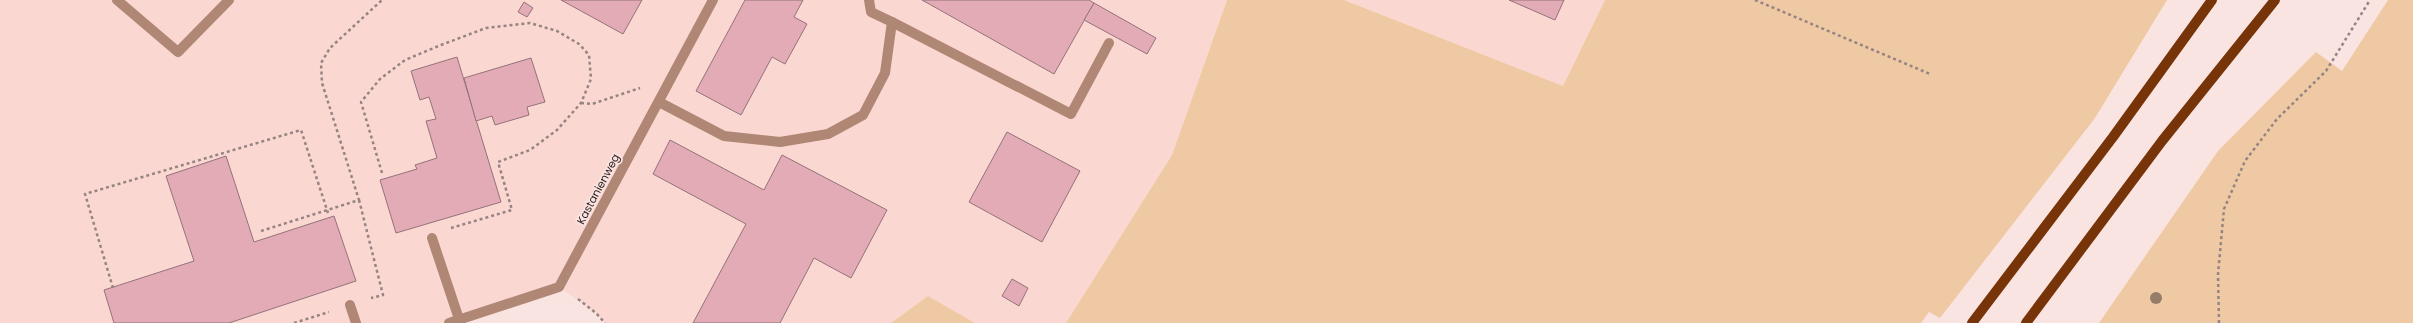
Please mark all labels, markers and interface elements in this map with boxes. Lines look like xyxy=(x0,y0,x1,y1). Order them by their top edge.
street label: Kastanienweg xyxy=(573,151,623,227)

